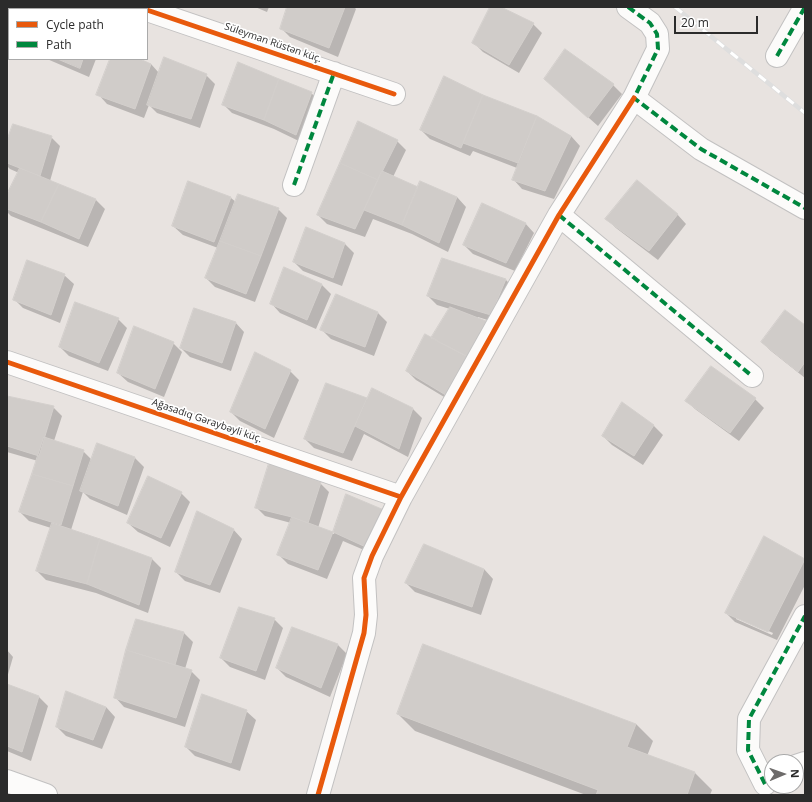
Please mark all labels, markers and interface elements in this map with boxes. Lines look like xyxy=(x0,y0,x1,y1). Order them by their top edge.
legend xyxy=(8,8,148,60)
scale bar xyxy=(676,8,760,34)
text: 20 m xyxy=(681,14,709,31)
text: Cycle path xyxy=(46,16,104,33)
street label: Süleyman Rüstən küç. xyxy=(223,21,323,65)
text: Path xyxy=(46,36,72,53)
street label: Ağasadıq Gəraybəyli küç. xyxy=(150,396,264,446)
north arrow xyxy=(764,754,804,794)
text: N xyxy=(788,769,803,778)

